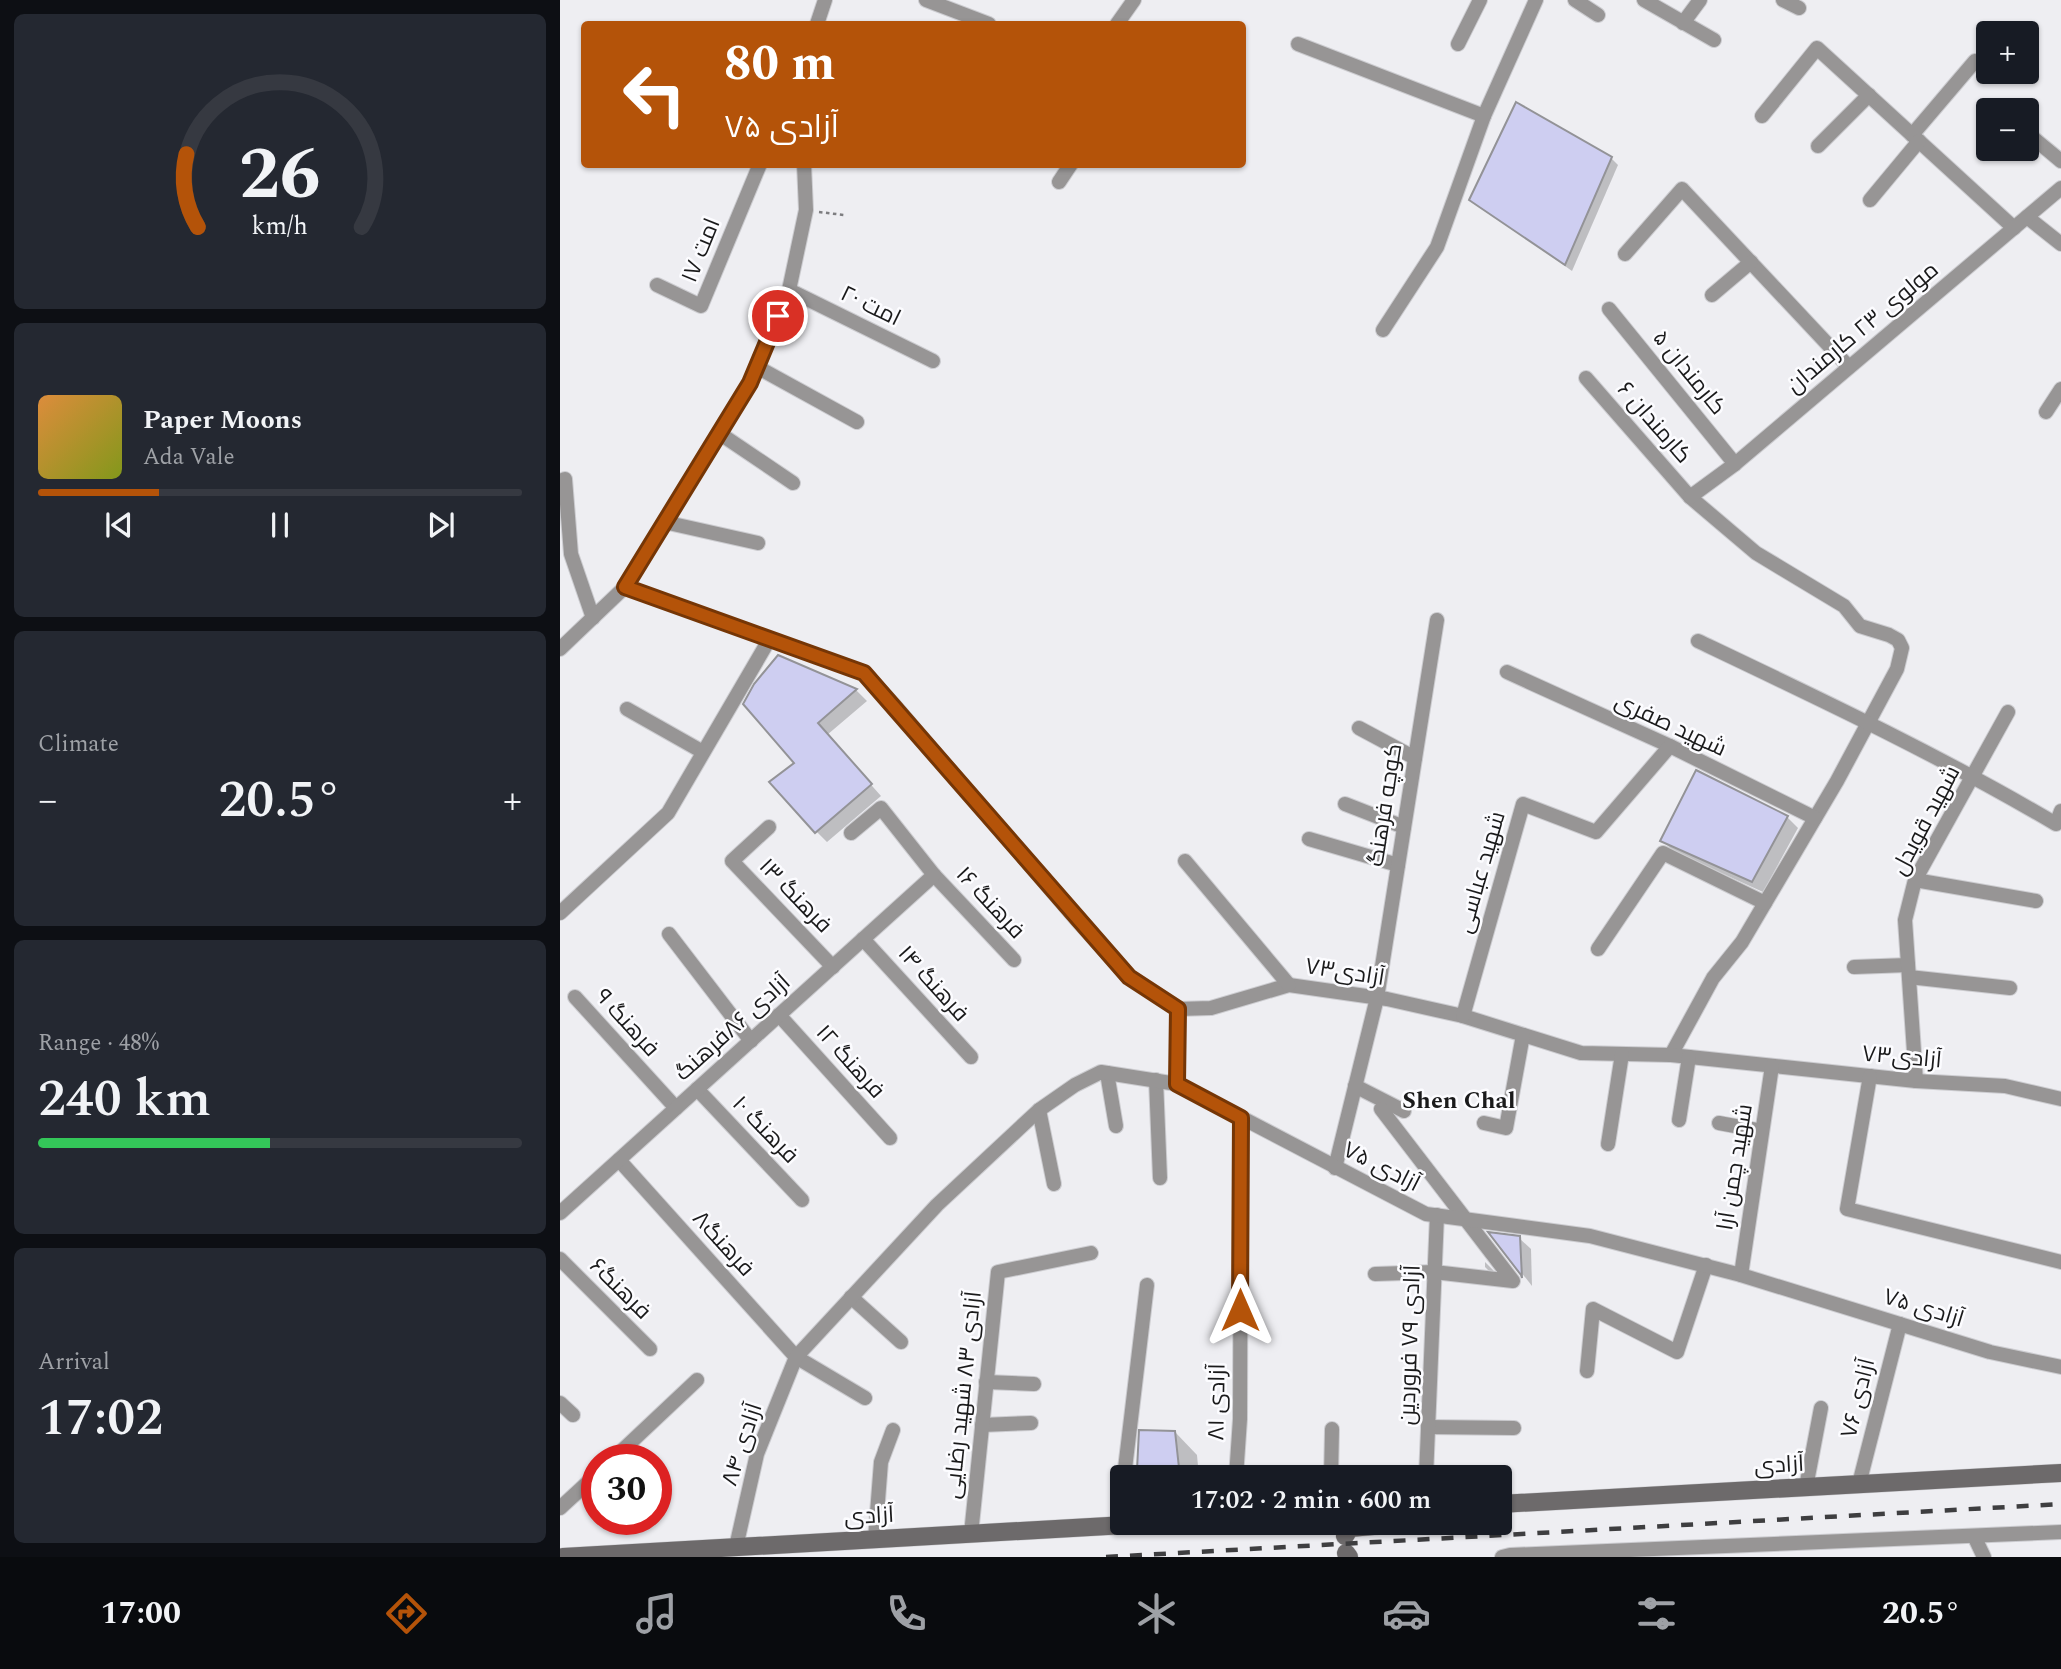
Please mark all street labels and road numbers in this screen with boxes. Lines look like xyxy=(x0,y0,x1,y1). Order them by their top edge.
street label: امت ۱۷ xyxy=(673,213,730,288)
street label: مولوی ۲۳ کارمندان xyxy=(1779,254,1947,403)
street label: امت ۲۰ xyxy=(834,277,906,336)
street label: کارمندان ۵ xyxy=(1643,323,1734,423)
street label: کارمندان ۶ xyxy=(1608,374,1700,472)
street label: شهید صفری xyxy=(1609,684,1732,767)
street label: کوچه فرهنگ xyxy=(1358,741,1412,869)
street label: شهید قویدل xyxy=(1883,759,1970,882)
street label: شهید عباسی xyxy=(1447,807,1516,938)
street label: فرهنگ ۱۳ xyxy=(750,850,840,942)
street label: فرهنگ ۱۶ xyxy=(947,859,1033,947)
street label: فرهنگ ۱۴ xyxy=(889,938,977,1030)
street label: آزادی۷۳ xyxy=(1302,949,1387,996)
street label: آزادی ۸۶فرهنگ xyxy=(667,966,799,1090)
street label: فرهنگ ۹ xyxy=(586,981,667,1065)
street label: فرهنگ ۱۲ xyxy=(807,1017,893,1107)
street label: آزادی۷۳ xyxy=(1860,1037,1943,1078)
street label: فرهنگ ۱۰ xyxy=(723,1088,806,1172)
street label: شهید چمن آرا xyxy=(1708,1102,1763,1233)
street label: آزادی ۷۵ xyxy=(1336,1133,1426,1202)
street label: فرهنگ۸ xyxy=(683,1203,762,1285)
street label: فرهنگ۶ xyxy=(581,1250,659,1328)
street label: آزادی ۷۹ فروردین xyxy=(1390,1264,1431,1426)
street label: آزادی ۷۵ xyxy=(1879,1280,1968,1337)
street label: آزادی ۸۳ شهید رضایی xyxy=(935,1290,992,1501)
street label: آزادی ۷۶ xyxy=(1832,1355,1885,1442)
street label: آزادی ۸۱ xyxy=(1199,1363,1236,1441)
street label: آزادی ۸۴ xyxy=(713,1398,772,1491)
street label: آزادی xyxy=(1753,1447,1805,1484)
street label: آزادی xyxy=(843,1498,895,1535)

